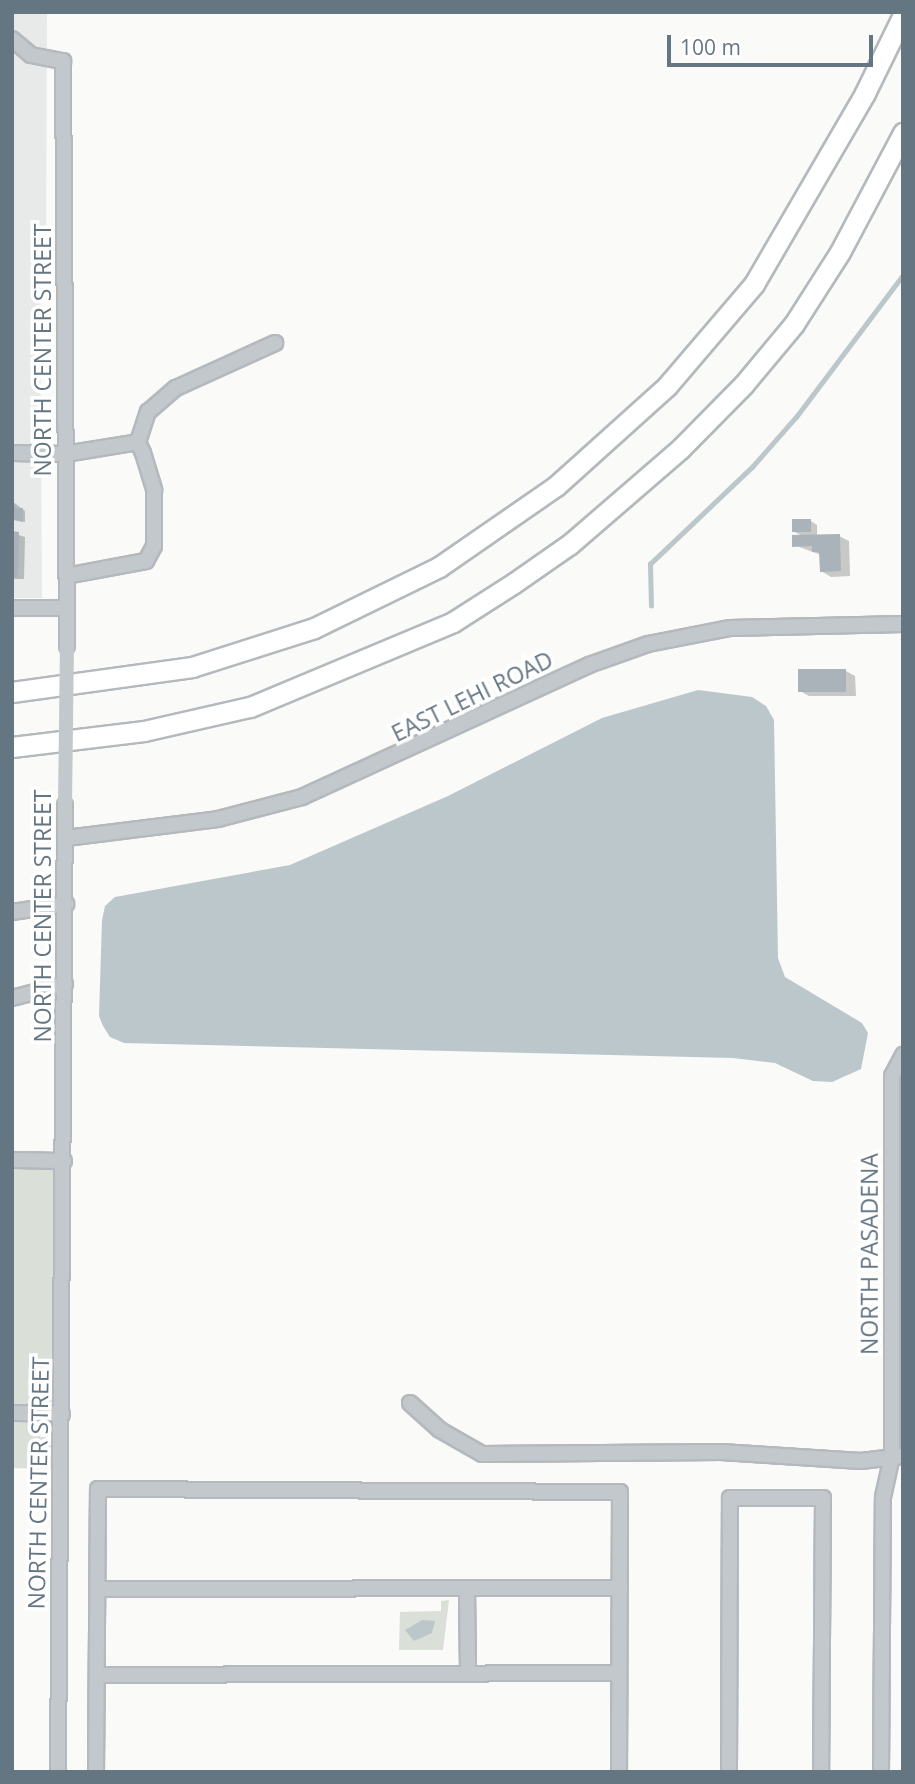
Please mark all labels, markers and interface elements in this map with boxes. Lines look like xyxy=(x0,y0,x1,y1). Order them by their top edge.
scale bar xyxy=(670,21,876,65)
text: 100 m xyxy=(680,33,741,61)
street label: NORTH CENTER STREET xyxy=(28,224,56,476)
street label: EAST LEHI ROAD xyxy=(387,645,557,747)
street label: NORTH CENTER STREET xyxy=(28,790,56,1042)
street label: NORTH PASADENA xyxy=(855,1153,883,1355)
street label: NORTH CENTER STREET xyxy=(22,1356,54,1610)

